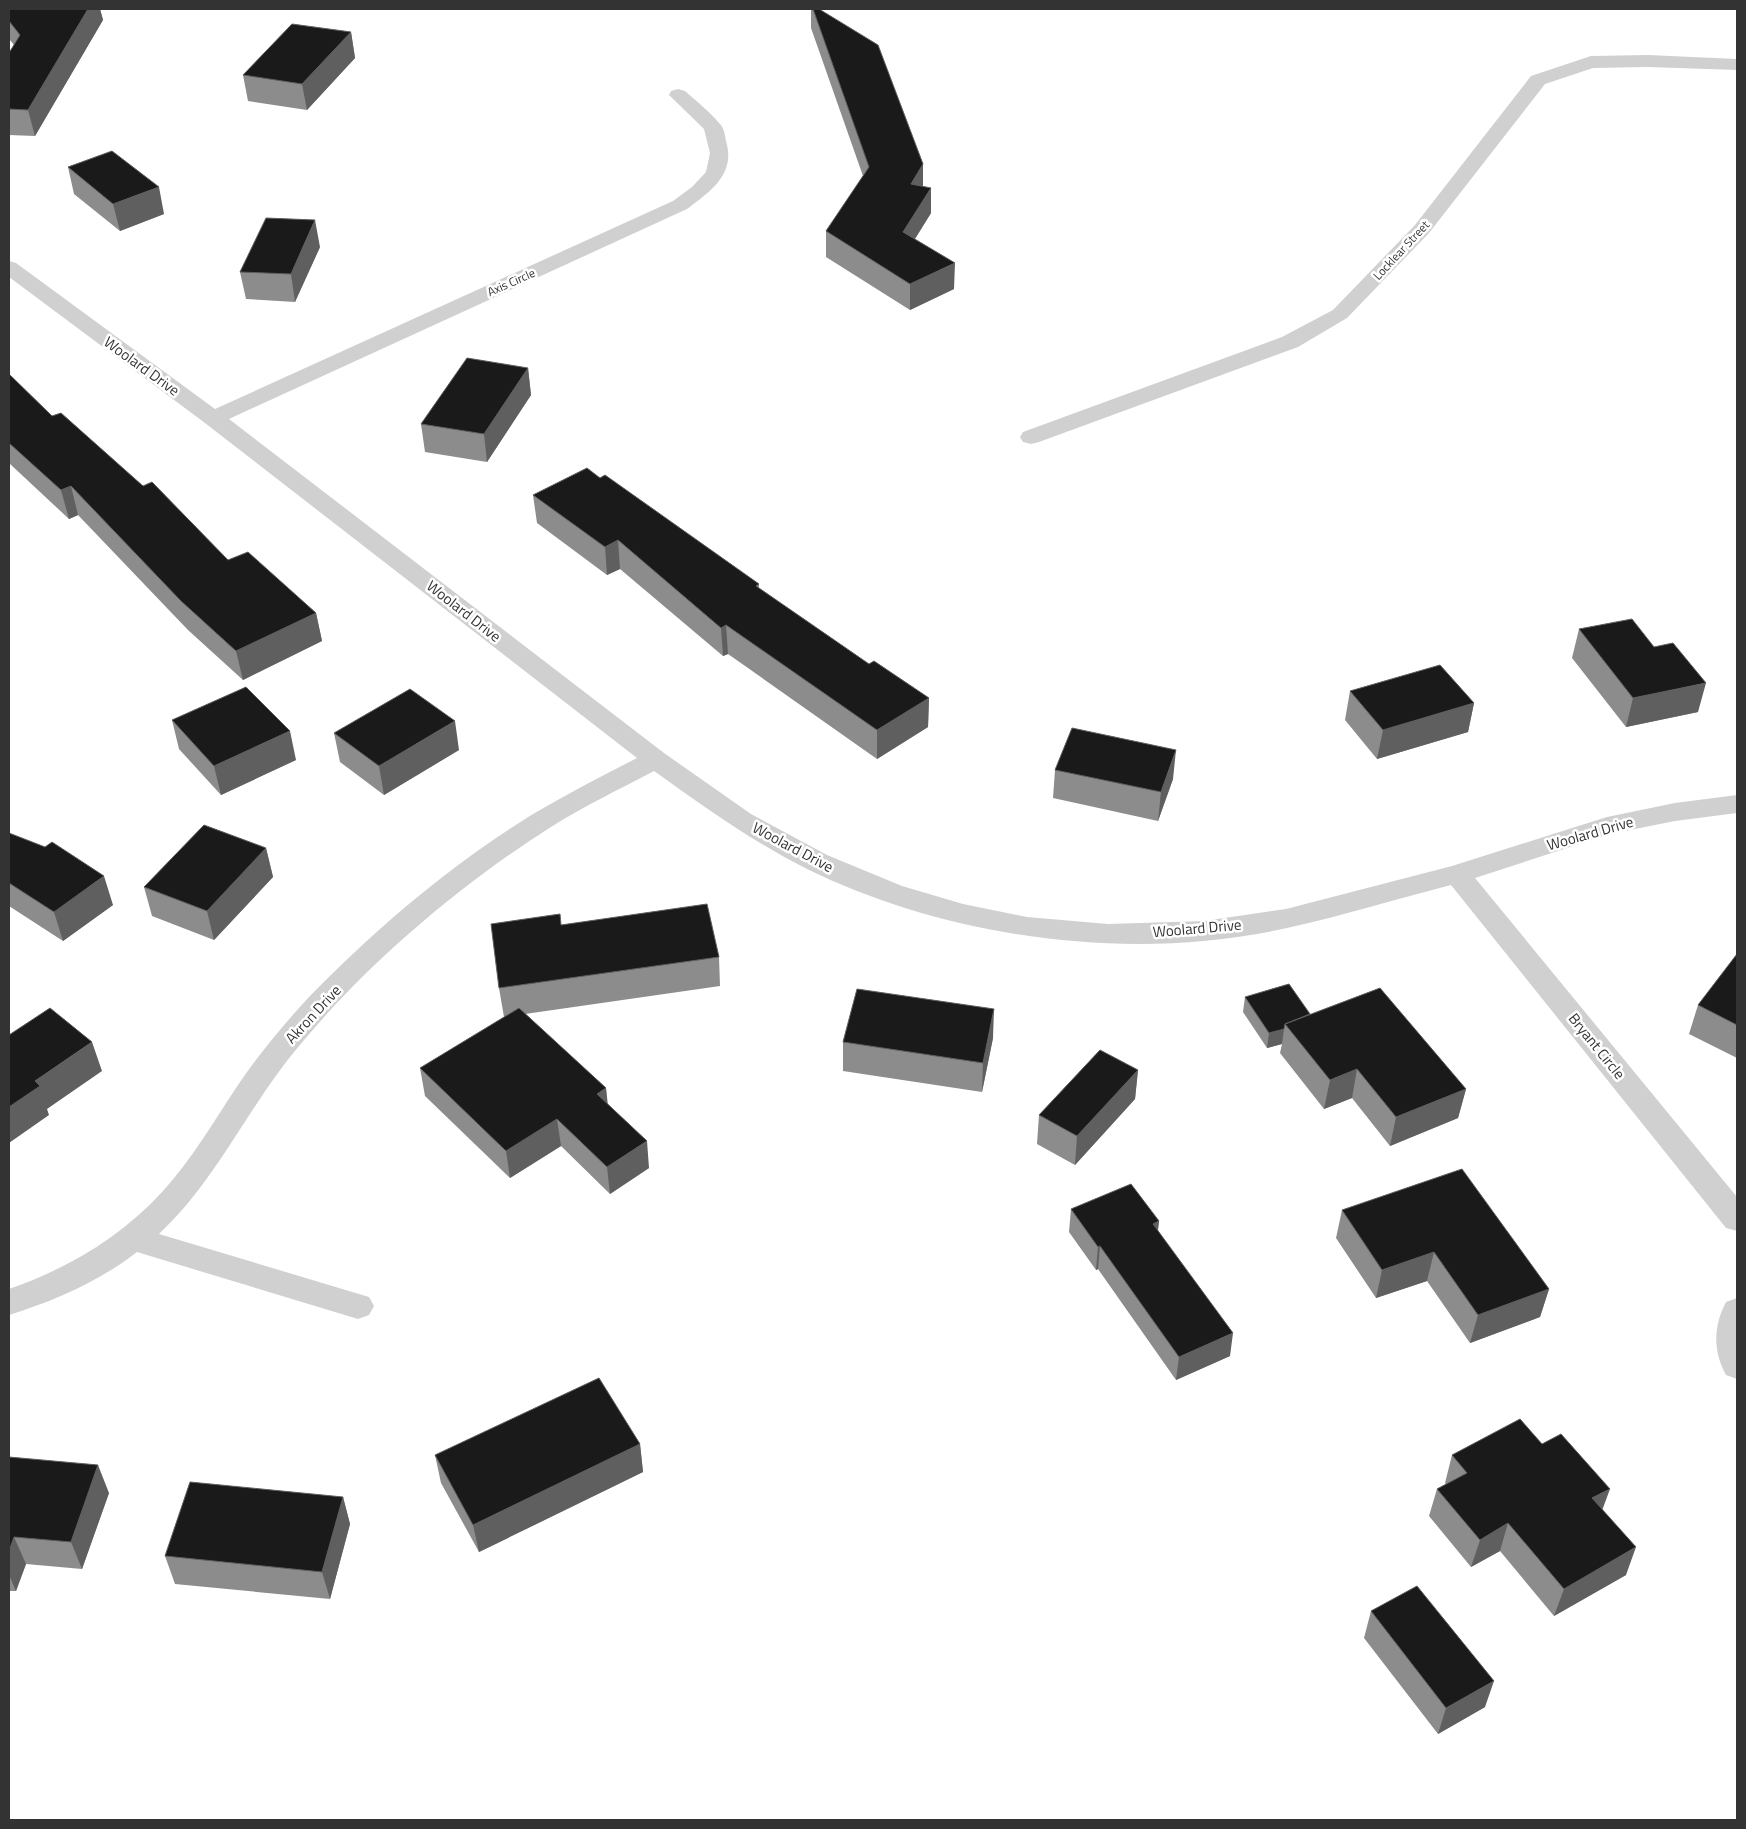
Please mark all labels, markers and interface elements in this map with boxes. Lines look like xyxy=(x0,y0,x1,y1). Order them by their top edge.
street label: Locklear Street xyxy=(1368,215,1434,284)
street label: Axis Circle xyxy=(484,263,538,301)
street label: Woolard Drive xyxy=(99,331,185,401)
street label: Woolard Drive xyxy=(422,575,506,647)
street label: Woolard Drive xyxy=(1544,810,1636,856)
street label: Woolard Drive xyxy=(748,816,838,878)
street label: Woolard Drive xyxy=(1152,913,1242,943)
street label: Akron Drive xyxy=(280,979,346,1049)
street label: Bryant Circle xyxy=(1563,1008,1631,1084)

